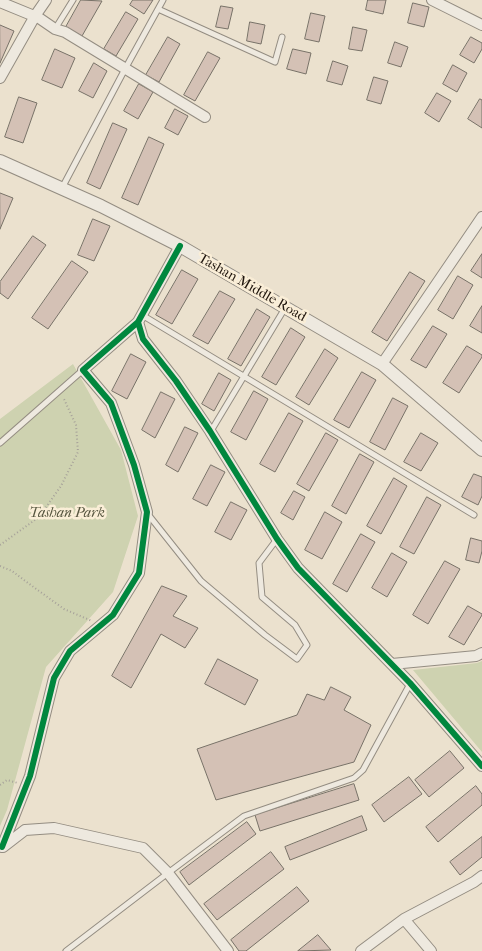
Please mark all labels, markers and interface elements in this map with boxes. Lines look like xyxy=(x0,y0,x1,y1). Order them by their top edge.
street label: Tashan Middle Road xyxy=(195,250,309,326)
park label: Tashan Park xyxy=(29,506,105,522)

